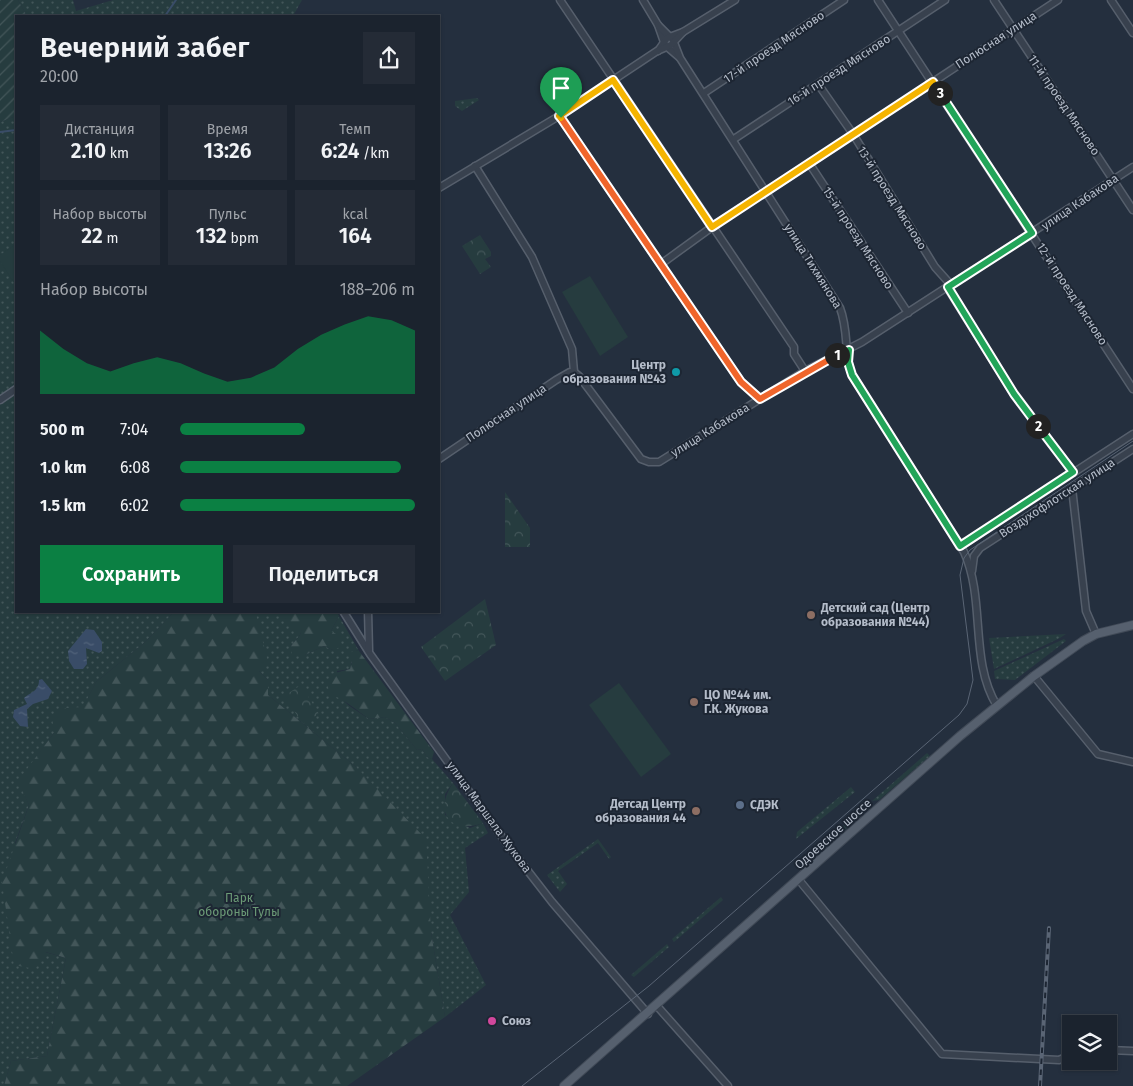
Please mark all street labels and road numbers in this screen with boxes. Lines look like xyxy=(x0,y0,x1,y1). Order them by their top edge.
street label: 17-й проезд Мясново xyxy=(721,8,827,86)
street label: Полюсная улица xyxy=(953,9,1039,71)
street label: 16-й проезд Мясново xyxy=(785,32,893,108)
street label: 11-й проезд Мясново xyxy=(1025,52,1103,158)
street label: 13-й проезд Мясново xyxy=(854,144,930,252)
street label: улица Кабакова xyxy=(1039,171,1121,233)
street label: 15-й проезд Мясново xyxy=(820,184,896,292)
street label: улица Тихмянова xyxy=(781,221,845,311)
street label: 12-й проезд Мясново xyxy=(1034,240,1110,348)
street label: Полюсная улица xyxy=(463,381,549,445)
street label: улица Кабакова xyxy=(668,400,752,460)
street label: Воздухофлотская улица xyxy=(997,455,1117,541)
street label: улица Маршала Жукова xyxy=(444,759,534,875)
street label: Одоевское шоссе xyxy=(792,796,874,872)

